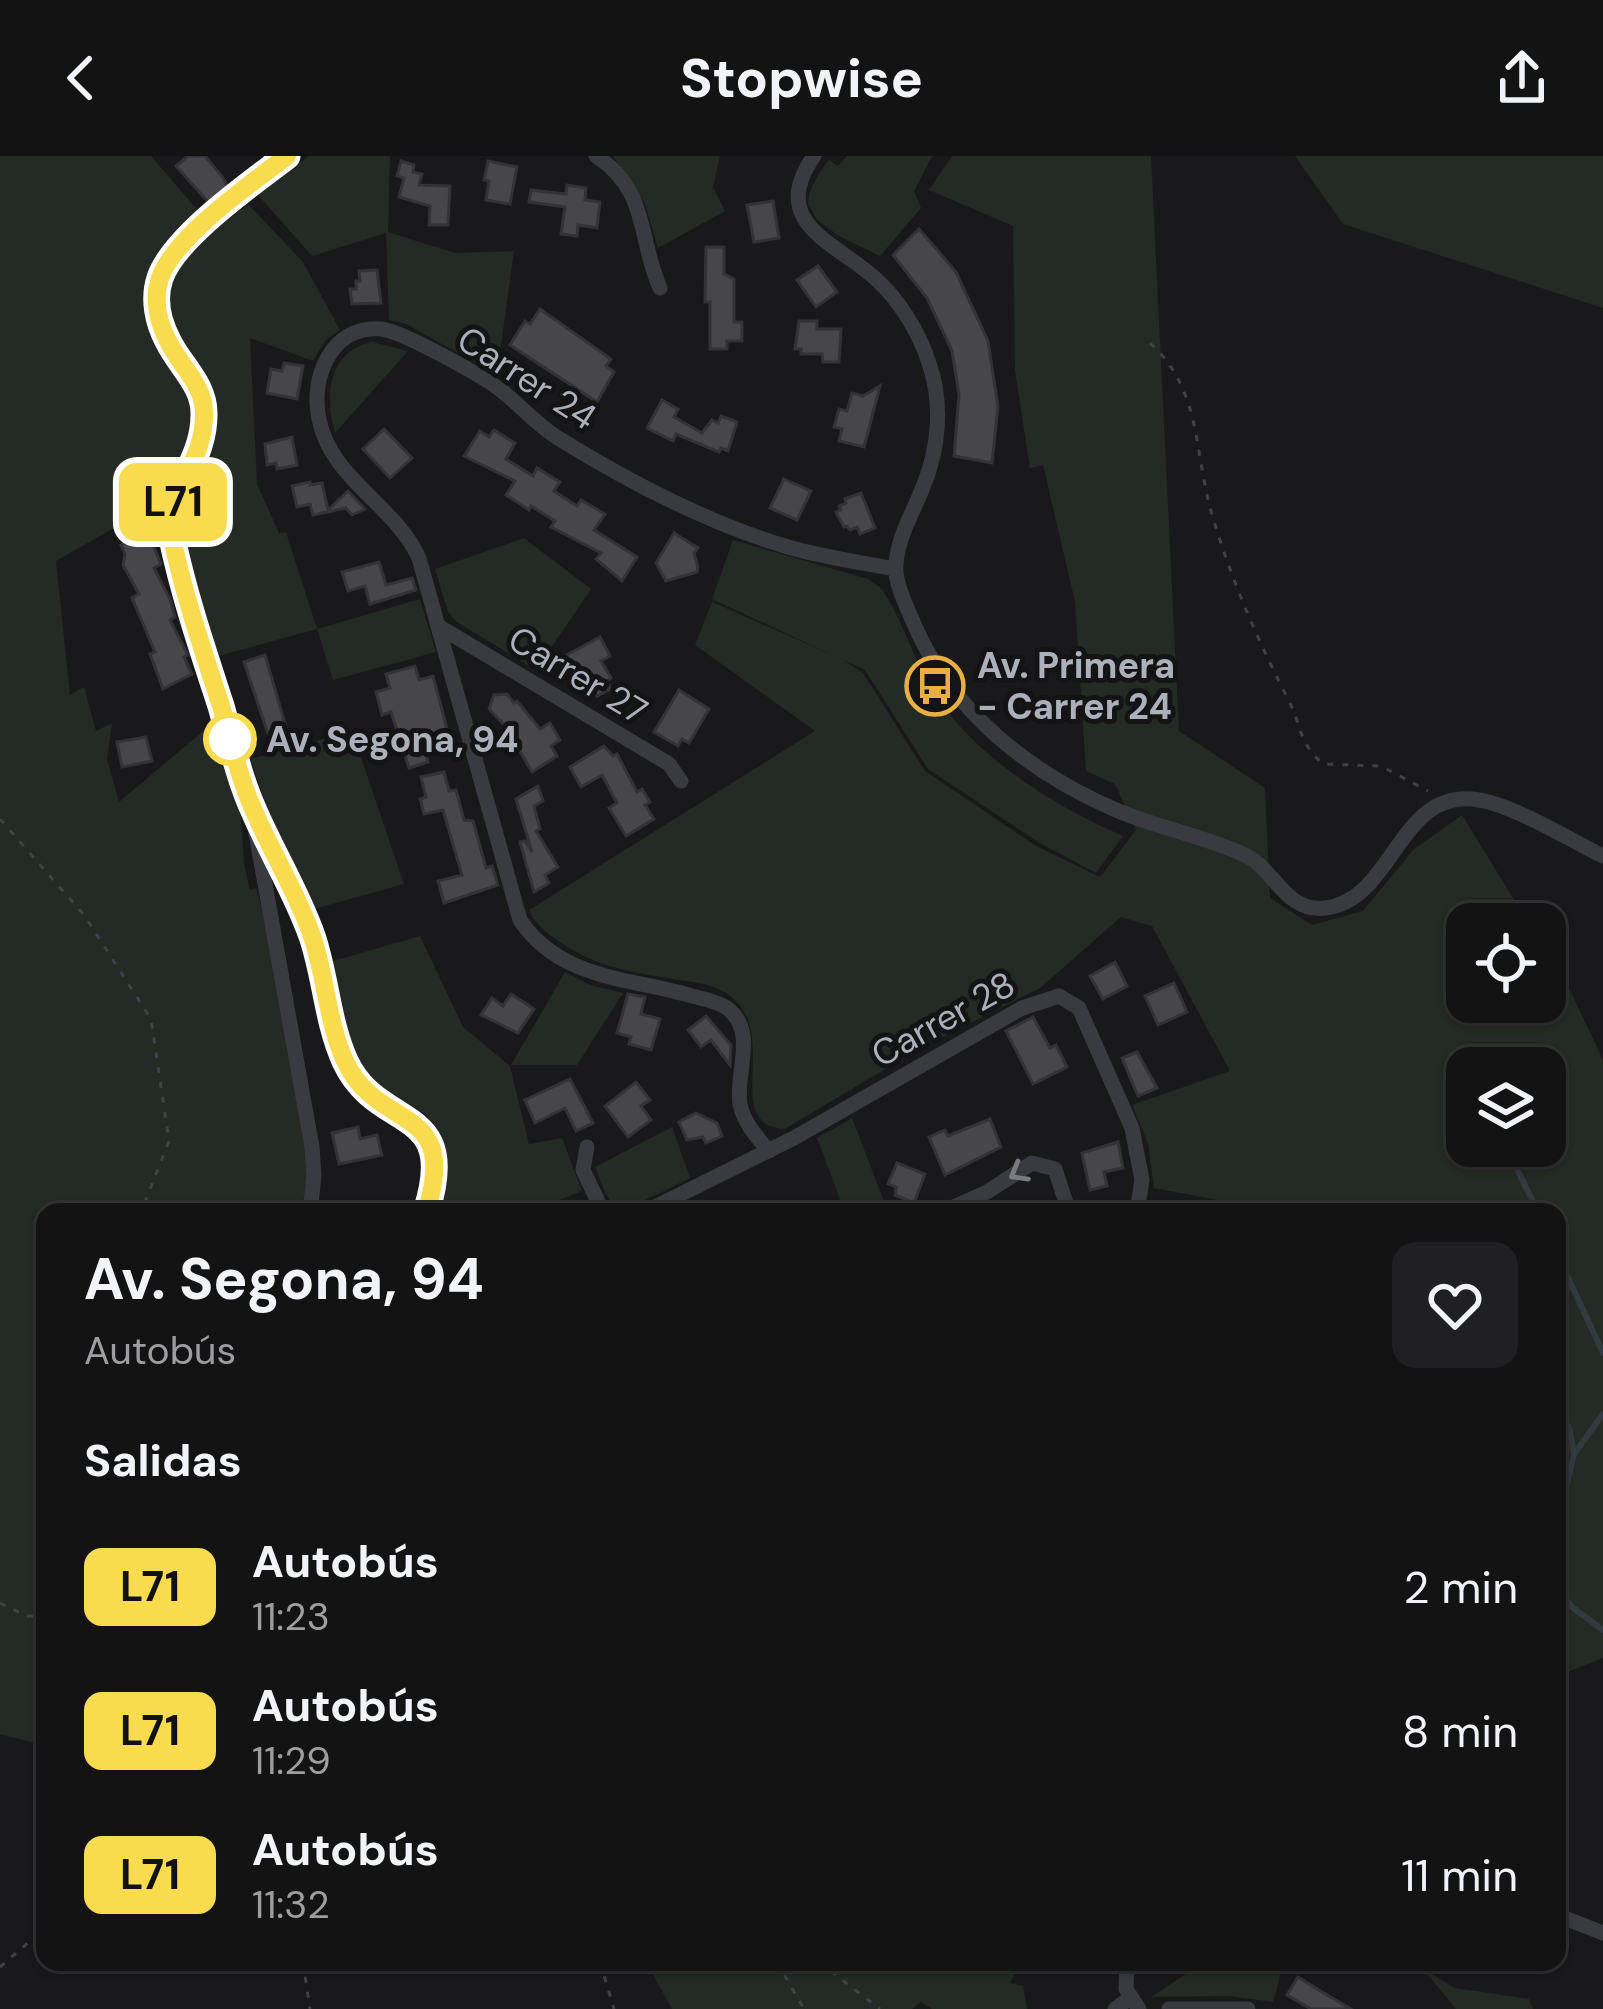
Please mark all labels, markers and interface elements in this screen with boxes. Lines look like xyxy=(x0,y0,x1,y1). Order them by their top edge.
text: Stopwise xyxy=(680,43,923,114)
icon: back xyxy=(48,45,114,111)
icon: share xyxy=(1489,45,1555,111)
street label: Carrer 24 xyxy=(448,316,606,440)
line badge: L71 xyxy=(104,463,242,541)
text: L71 xyxy=(143,474,203,529)
street label: Carrer 27 xyxy=(500,615,656,735)
place label: Av. Primera - Carrer 24 xyxy=(977,642,1175,730)
bus stop icon: Av. Primera - Carrer 24 xyxy=(904,655,966,717)
marker: Av. Segona, 94 xyxy=(205,714,255,764)
place label: Av. Segona, 94 xyxy=(266,716,518,763)
map controls xyxy=(1446,903,1566,1167)
button: locate xyxy=(1446,903,1566,1023)
street label: Carrer 28 xyxy=(863,960,1023,1078)
button: layers xyxy=(1446,1047,1566,1167)
one-way arrow xyxy=(1009,1159,1031,1182)
text: Av. Segona, 94 xyxy=(84,1242,484,1317)
button: heart xyxy=(1392,1242,1518,1368)
text: Autobús xyxy=(84,1325,236,1376)
text: Salidas xyxy=(84,1431,242,1490)
text: Autobús xyxy=(252,1532,439,1591)
text: 2 min xyxy=(1403,1558,1518,1617)
text: L71 xyxy=(120,1559,180,1614)
text: 11:23 xyxy=(252,1591,330,1642)
text: Autobús xyxy=(252,1676,439,1735)
text: 8 min xyxy=(1402,1702,1518,1761)
text: L71 xyxy=(120,1703,180,1758)
text: 11:29 xyxy=(252,1735,331,1786)
text: Autobús xyxy=(252,1820,439,1879)
text: 11 min xyxy=(1401,1846,1518,1905)
text: L71 xyxy=(120,1847,180,1902)
text: 11:32 xyxy=(252,1879,330,1930)

